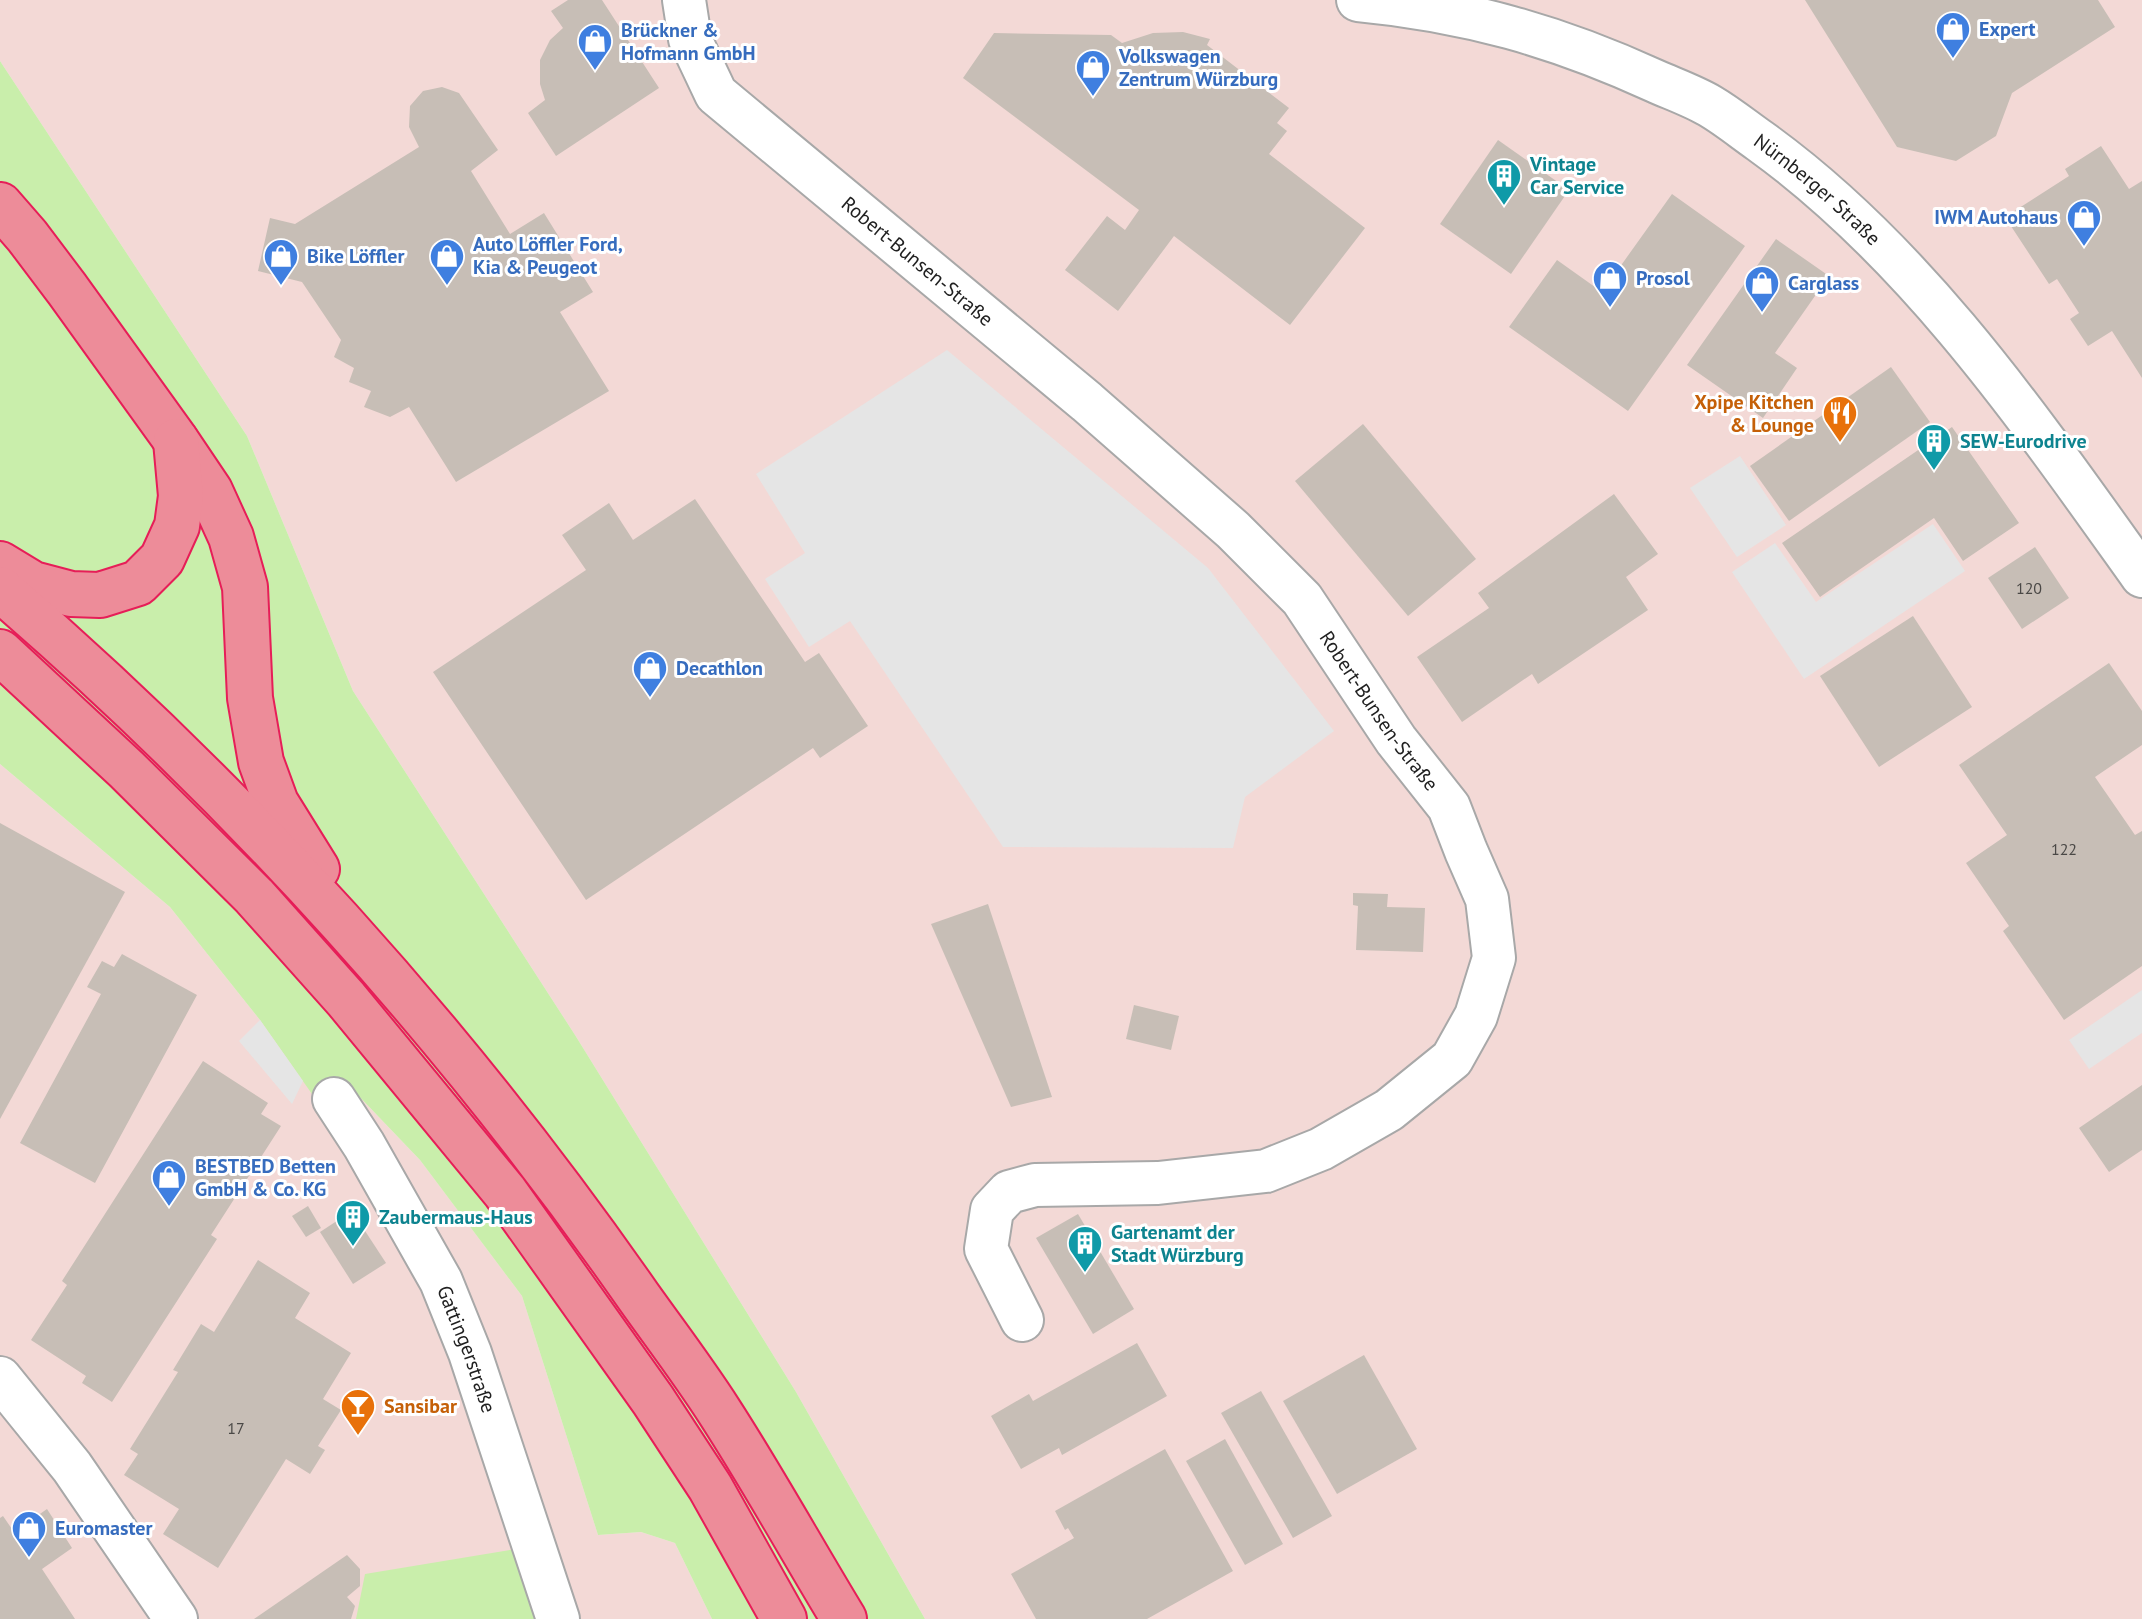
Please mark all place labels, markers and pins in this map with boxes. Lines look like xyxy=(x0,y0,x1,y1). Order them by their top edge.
shop icon: Expert xyxy=(1934,10,1972,60)
place label: Expert xyxy=(1979,16,2036,42)
place label: Brückner & Hofmann GmbH xyxy=(621,17,756,66)
shop icon: Brückner & Hofmann GmbH xyxy=(576,22,614,72)
place label: Volkswagen Zentrum Würzburg xyxy=(1118,43,1278,92)
shop icon: Volkswagen Zentrum Würzburg xyxy=(1074,48,1112,98)
place label: Vintage Car Service xyxy=(1529,151,1624,200)
building icon: Vintage Car Service xyxy=(1485,157,1523,207)
shop icon: IWM Autohaus xyxy=(2065,198,2103,248)
place label: IWM Autohaus xyxy=(1934,204,2058,230)
place label: Auto Löffler Ford, Kia & Peugeot xyxy=(473,231,623,280)
shop icon: Bike Löffler xyxy=(262,237,300,287)
shop icon: Auto Löffler Ford, Kia & Peugeot xyxy=(428,237,466,287)
place label: Bike Löffler xyxy=(307,243,405,269)
shop icon: Prosol xyxy=(1591,259,1629,309)
shop icon: Carglass xyxy=(1743,264,1781,314)
place label: Prosol xyxy=(1636,265,1690,291)
place label: Carglass xyxy=(1788,270,1859,296)
place label: Xpipe Kitchen & Lounge xyxy=(1694,389,1814,438)
restaurant icon: Xpipe Kitchen & Lounge xyxy=(1821,394,1859,444)
building icon: SEW-Eurodrive xyxy=(1915,422,1953,472)
place label: SEW-Eurodrive xyxy=(1960,428,2087,454)
shop icon: Decathlon xyxy=(631,649,669,699)
place label: Decathlon xyxy=(676,655,763,681)
place label: BESTBED Betten GmbH & Co. KG xyxy=(195,1153,336,1202)
shop icon: BESTBED Betten GmbH & Co. KG xyxy=(150,1158,188,1208)
building icon: Zaubermaus-Haus xyxy=(334,1198,372,1248)
place label: Zaubermaus-Haus xyxy=(379,1204,533,1230)
place label: Gartenamt der Stadt Würzburg xyxy=(1111,1219,1244,1268)
building icon: Gartenamt der Stadt Würzburg xyxy=(1066,1224,1104,1274)
bar icon: Sansibar xyxy=(339,1387,377,1437)
place label: Sansibar xyxy=(384,1393,457,1419)
shop icon: Euromaster xyxy=(10,1509,48,1559)
place label: Euromaster xyxy=(55,1515,152,1541)

